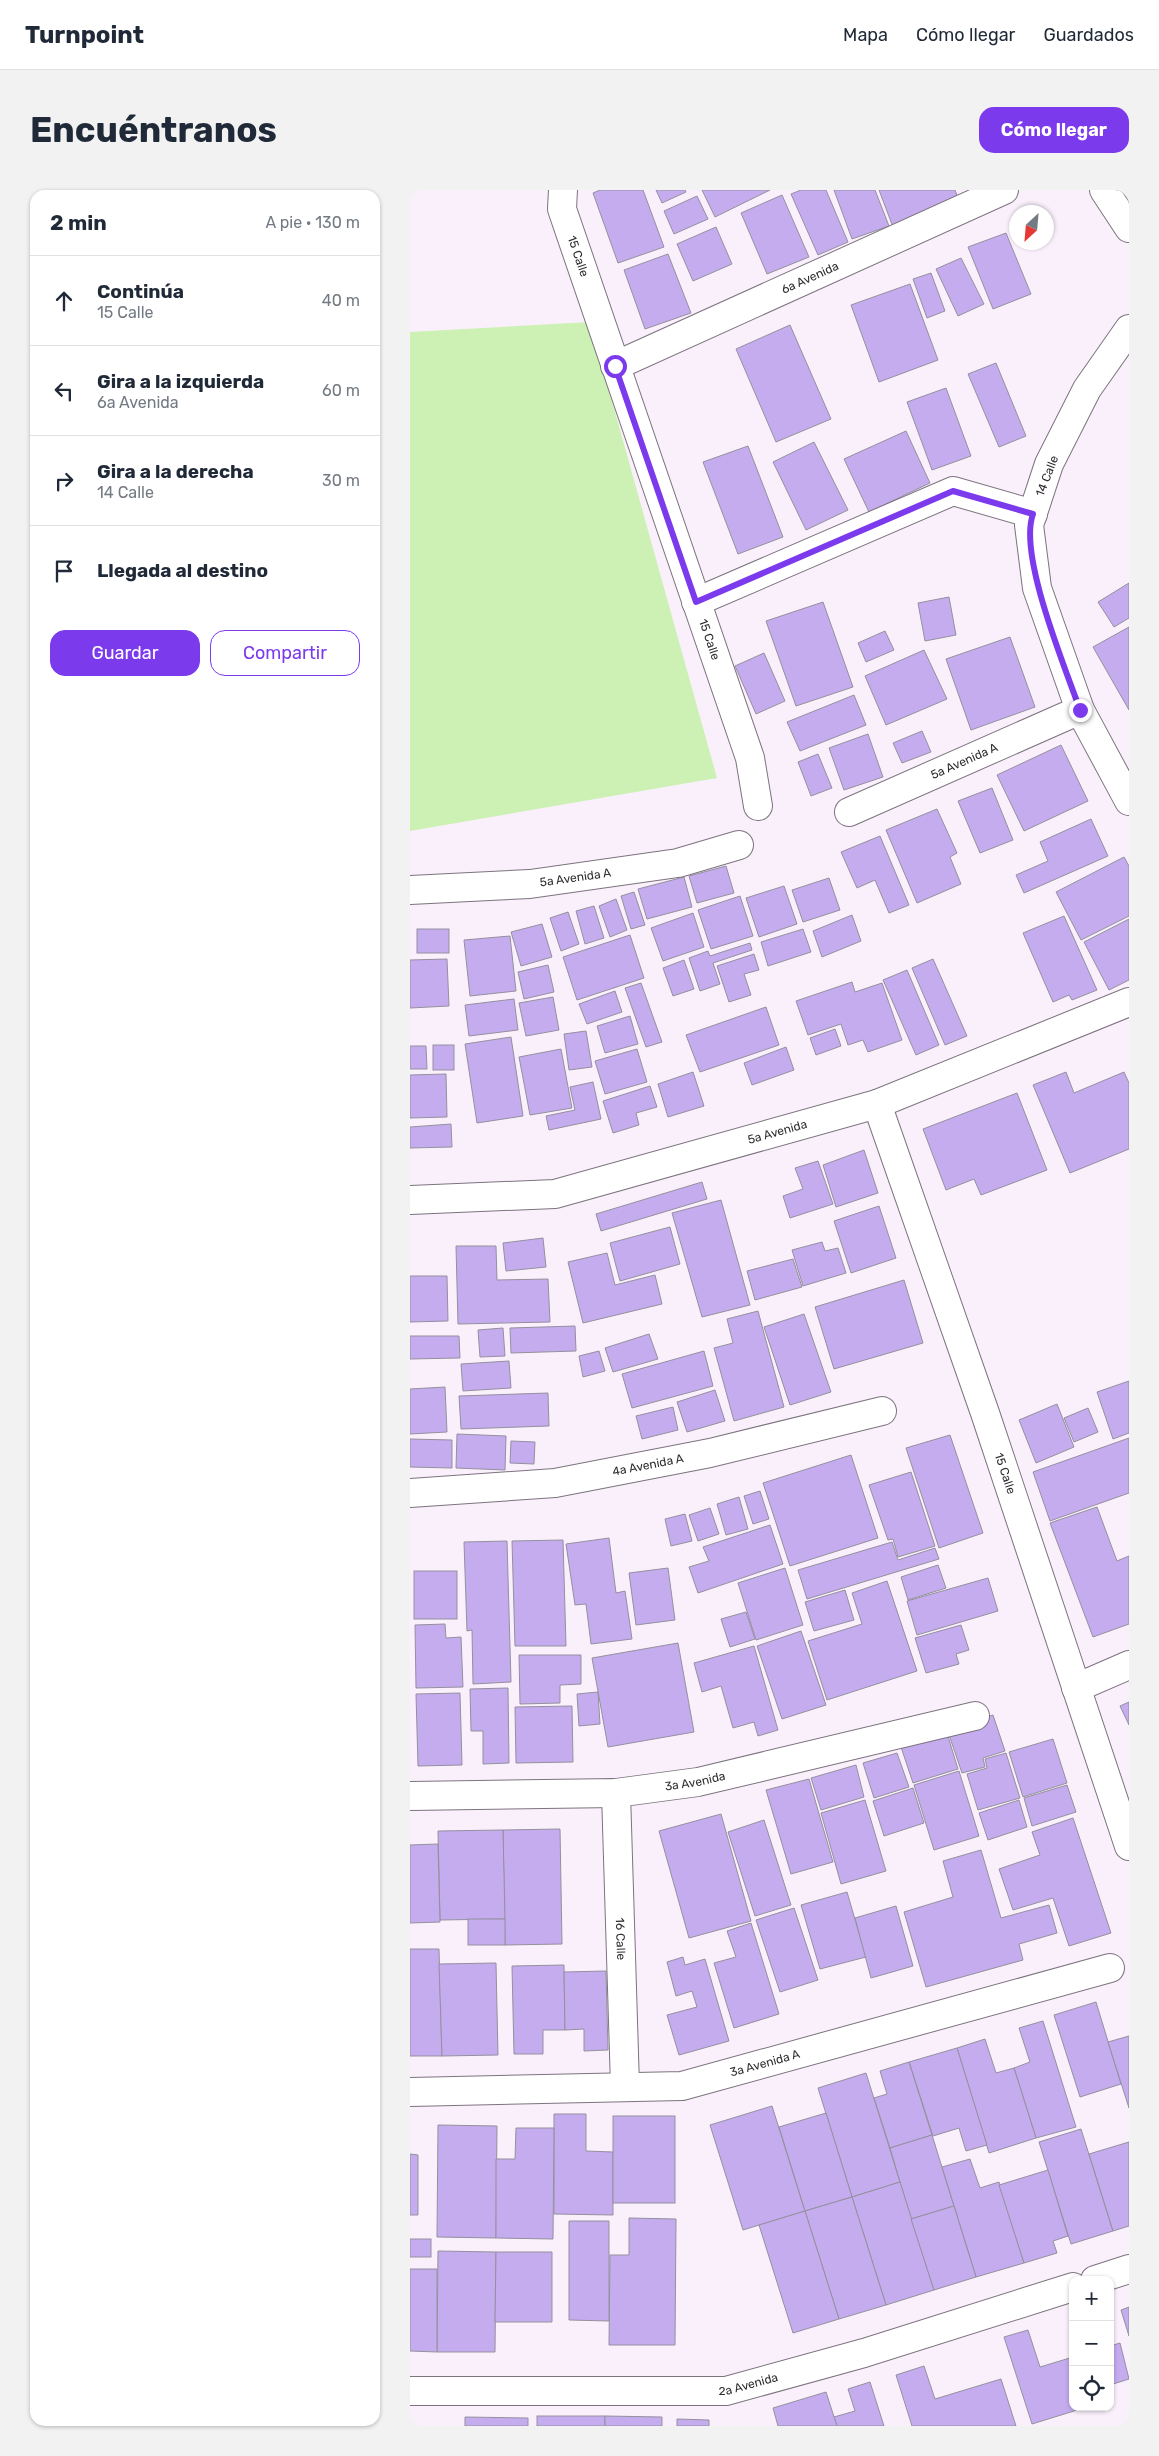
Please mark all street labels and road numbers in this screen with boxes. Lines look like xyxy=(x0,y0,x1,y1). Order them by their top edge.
street label: 15 Calle xyxy=(565,234,592,279)
street label: 6a Avenida xyxy=(779,259,841,297)
street label: 14 Calle xyxy=(1033,453,1061,498)
street label: 15 Calle xyxy=(696,617,723,662)
street label: 5a Avenida A xyxy=(929,740,1000,782)
street label: 5a Avenida A xyxy=(539,866,612,890)
street label: 5a Avenida xyxy=(746,1117,809,1147)
street label: 4a Avenida A xyxy=(611,1451,685,1479)
street label: 15 Calle xyxy=(992,1451,1019,1496)
street label: 3a Avenida xyxy=(664,1769,727,1793)
street label: 16 Calle xyxy=(613,1917,628,1961)
street label: 3a Avenida A xyxy=(728,2047,801,2079)
street label: 2a Avenida xyxy=(718,2370,779,2398)

